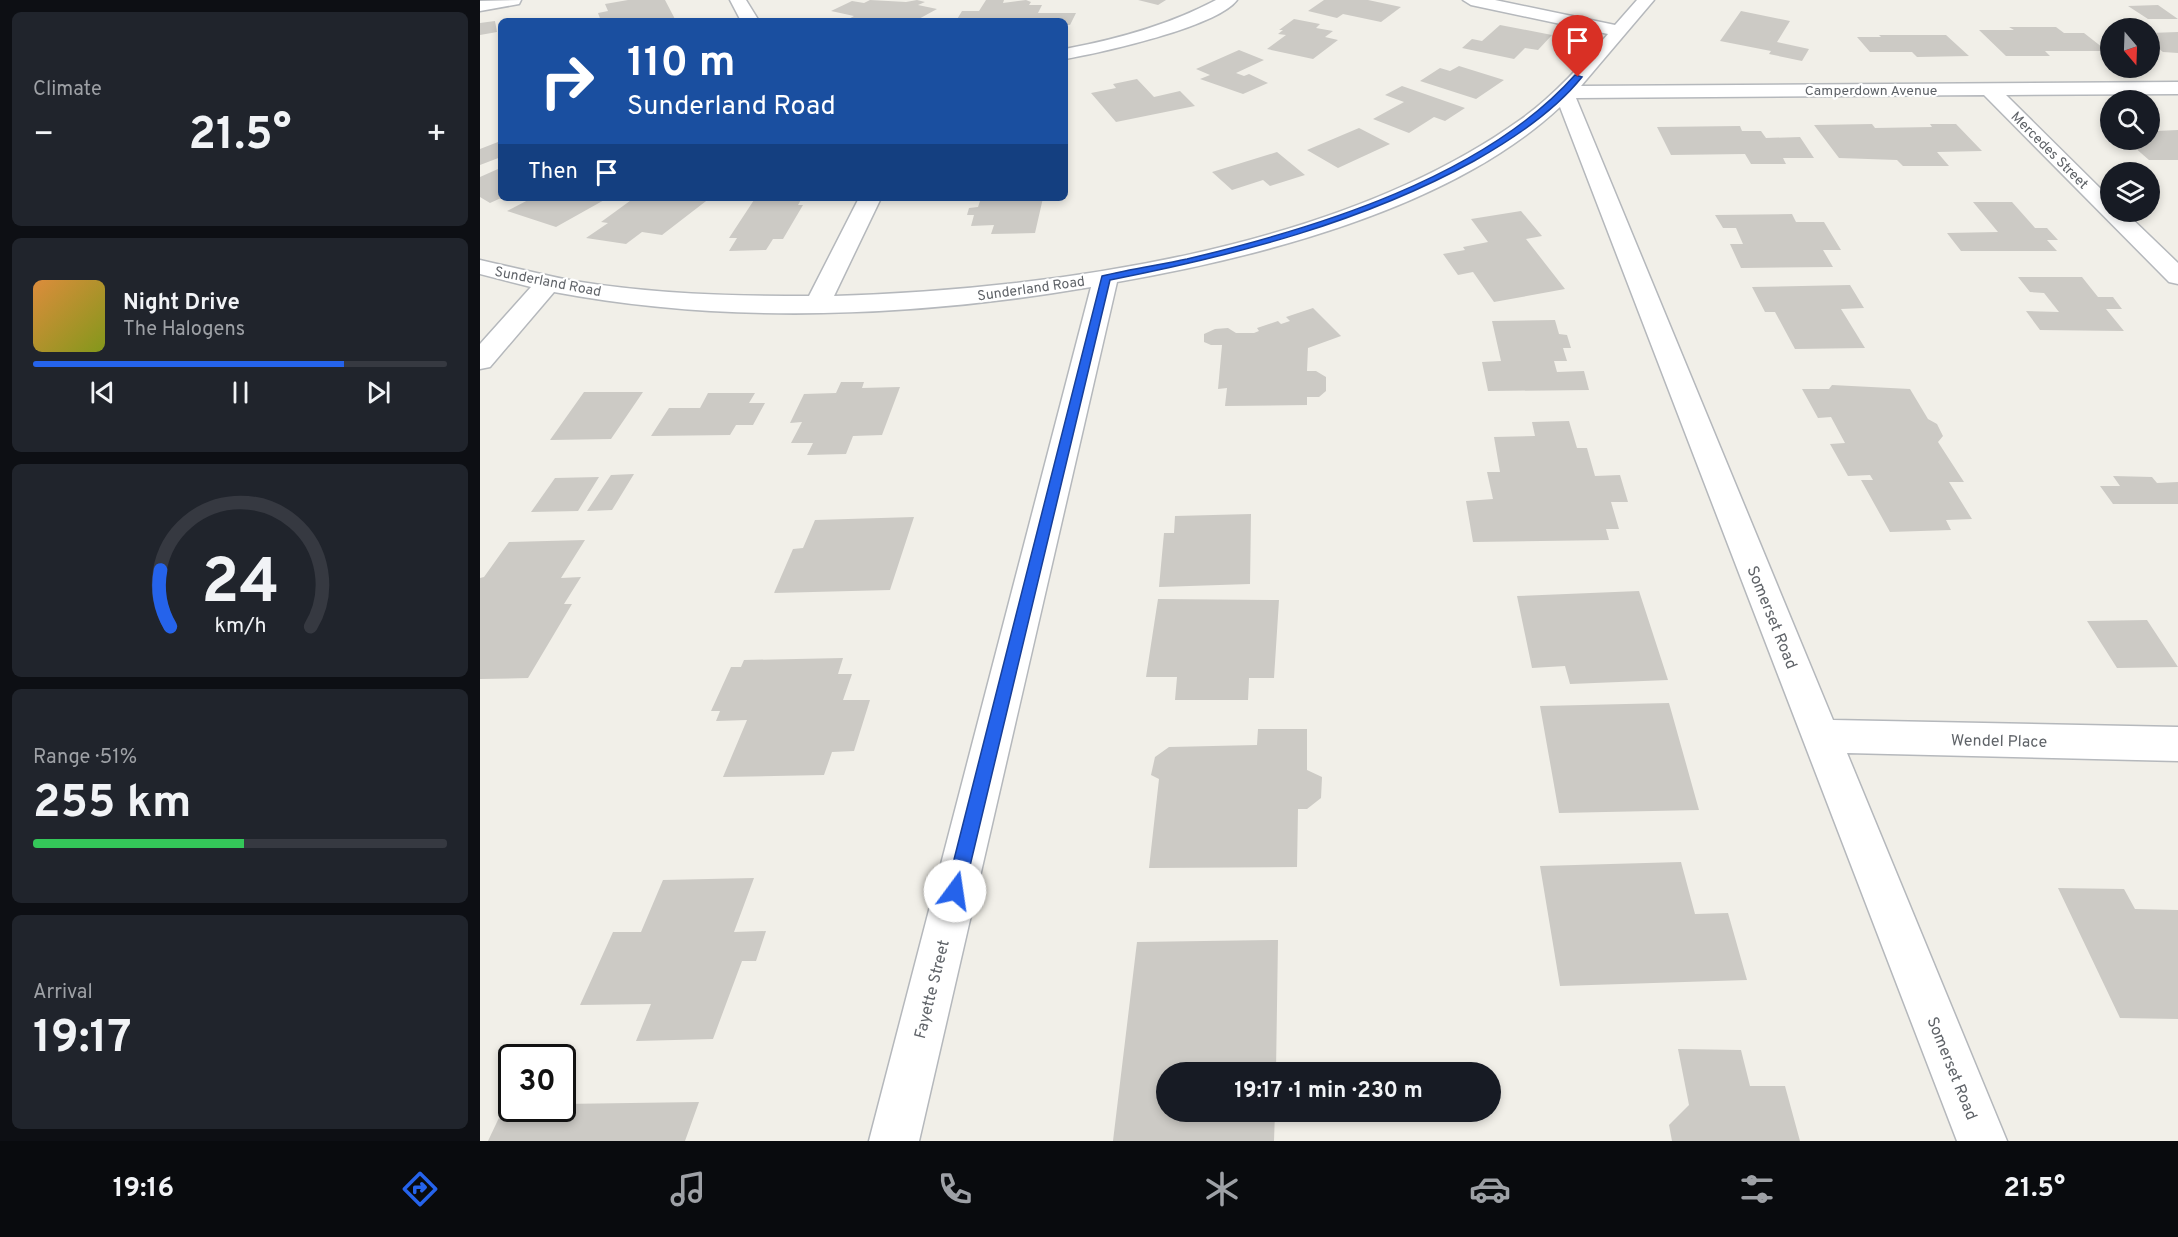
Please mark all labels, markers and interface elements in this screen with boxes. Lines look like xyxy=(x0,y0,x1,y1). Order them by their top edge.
pin xyxy=(1552,15,1603,77)
north arrow xyxy=(2100,18,2160,78)
map controls xyxy=(2100,18,2160,222)
icon: arrive xyxy=(1561,24,1594,57)
text: 110 m xyxy=(627,38,736,91)
icon: right xyxy=(528,42,606,120)
text: Climate xyxy=(33,77,102,103)
street label: Camperdown Avenue xyxy=(1805,83,1937,100)
text: Sunderland Road xyxy=(627,90,836,124)
button: search xyxy=(2100,90,2160,150)
text: 21.5° xyxy=(189,108,291,165)
street label: Mercedes Street xyxy=(2007,109,2091,193)
text: − xyxy=(33,115,54,157)
text: + xyxy=(426,115,447,157)
icon: arrive xyxy=(590,156,623,189)
text: Then xyxy=(528,159,578,186)
button: layers xyxy=(2100,162,2160,222)
street label: Sunderland Road xyxy=(493,264,602,301)
street label: Sunderland Road xyxy=(976,274,1086,305)
text: Night Drive xyxy=(123,290,240,317)
text: The Halogens xyxy=(123,317,245,343)
icon: previous xyxy=(86,376,119,409)
icon: pause xyxy=(224,376,257,409)
icon: next xyxy=(362,376,395,409)
text: 24 xyxy=(201,547,279,626)
street label: Somerset Road xyxy=(1741,563,1801,672)
text: km/h xyxy=(214,614,266,641)
street label: Wendel Place xyxy=(1951,731,2047,753)
text: Range · 51% xyxy=(33,745,137,771)
text: 255 km xyxy=(33,776,191,833)
position arrow xyxy=(923,859,987,923)
street label: Fayette Street xyxy=(911,938,955,1041)
text: Arrival xyxy=(33,980,93,1006)
text: 19:17 xyxy=(33,1011,132,1068)
street label: Somerset Road xyxy=(1921,1014,1981,1123)
speed limit sign: 30 xyxy=(498,1044,576,1122)
text: 19:17 · 1 min · 230 m xyxy=(1234,1078,1423,1105)
icon: directions xyxy=(399,1168,441,1210)
icon: music xyxy=(667,1168,709,1210)
icon: phone xyxy=(934,1168,976,1210)
icon: climate xyxy=(1201,1168,1243,1210)
icon: car xyxy=(1469,1168,1511,1210)
icon: filters xyxy=(1736,1168,1778,1210)
text: 19:16 xyxy=(113,1172,174,1206)
text: 21.5° xyxy=(2004,1172,2065,1206)

